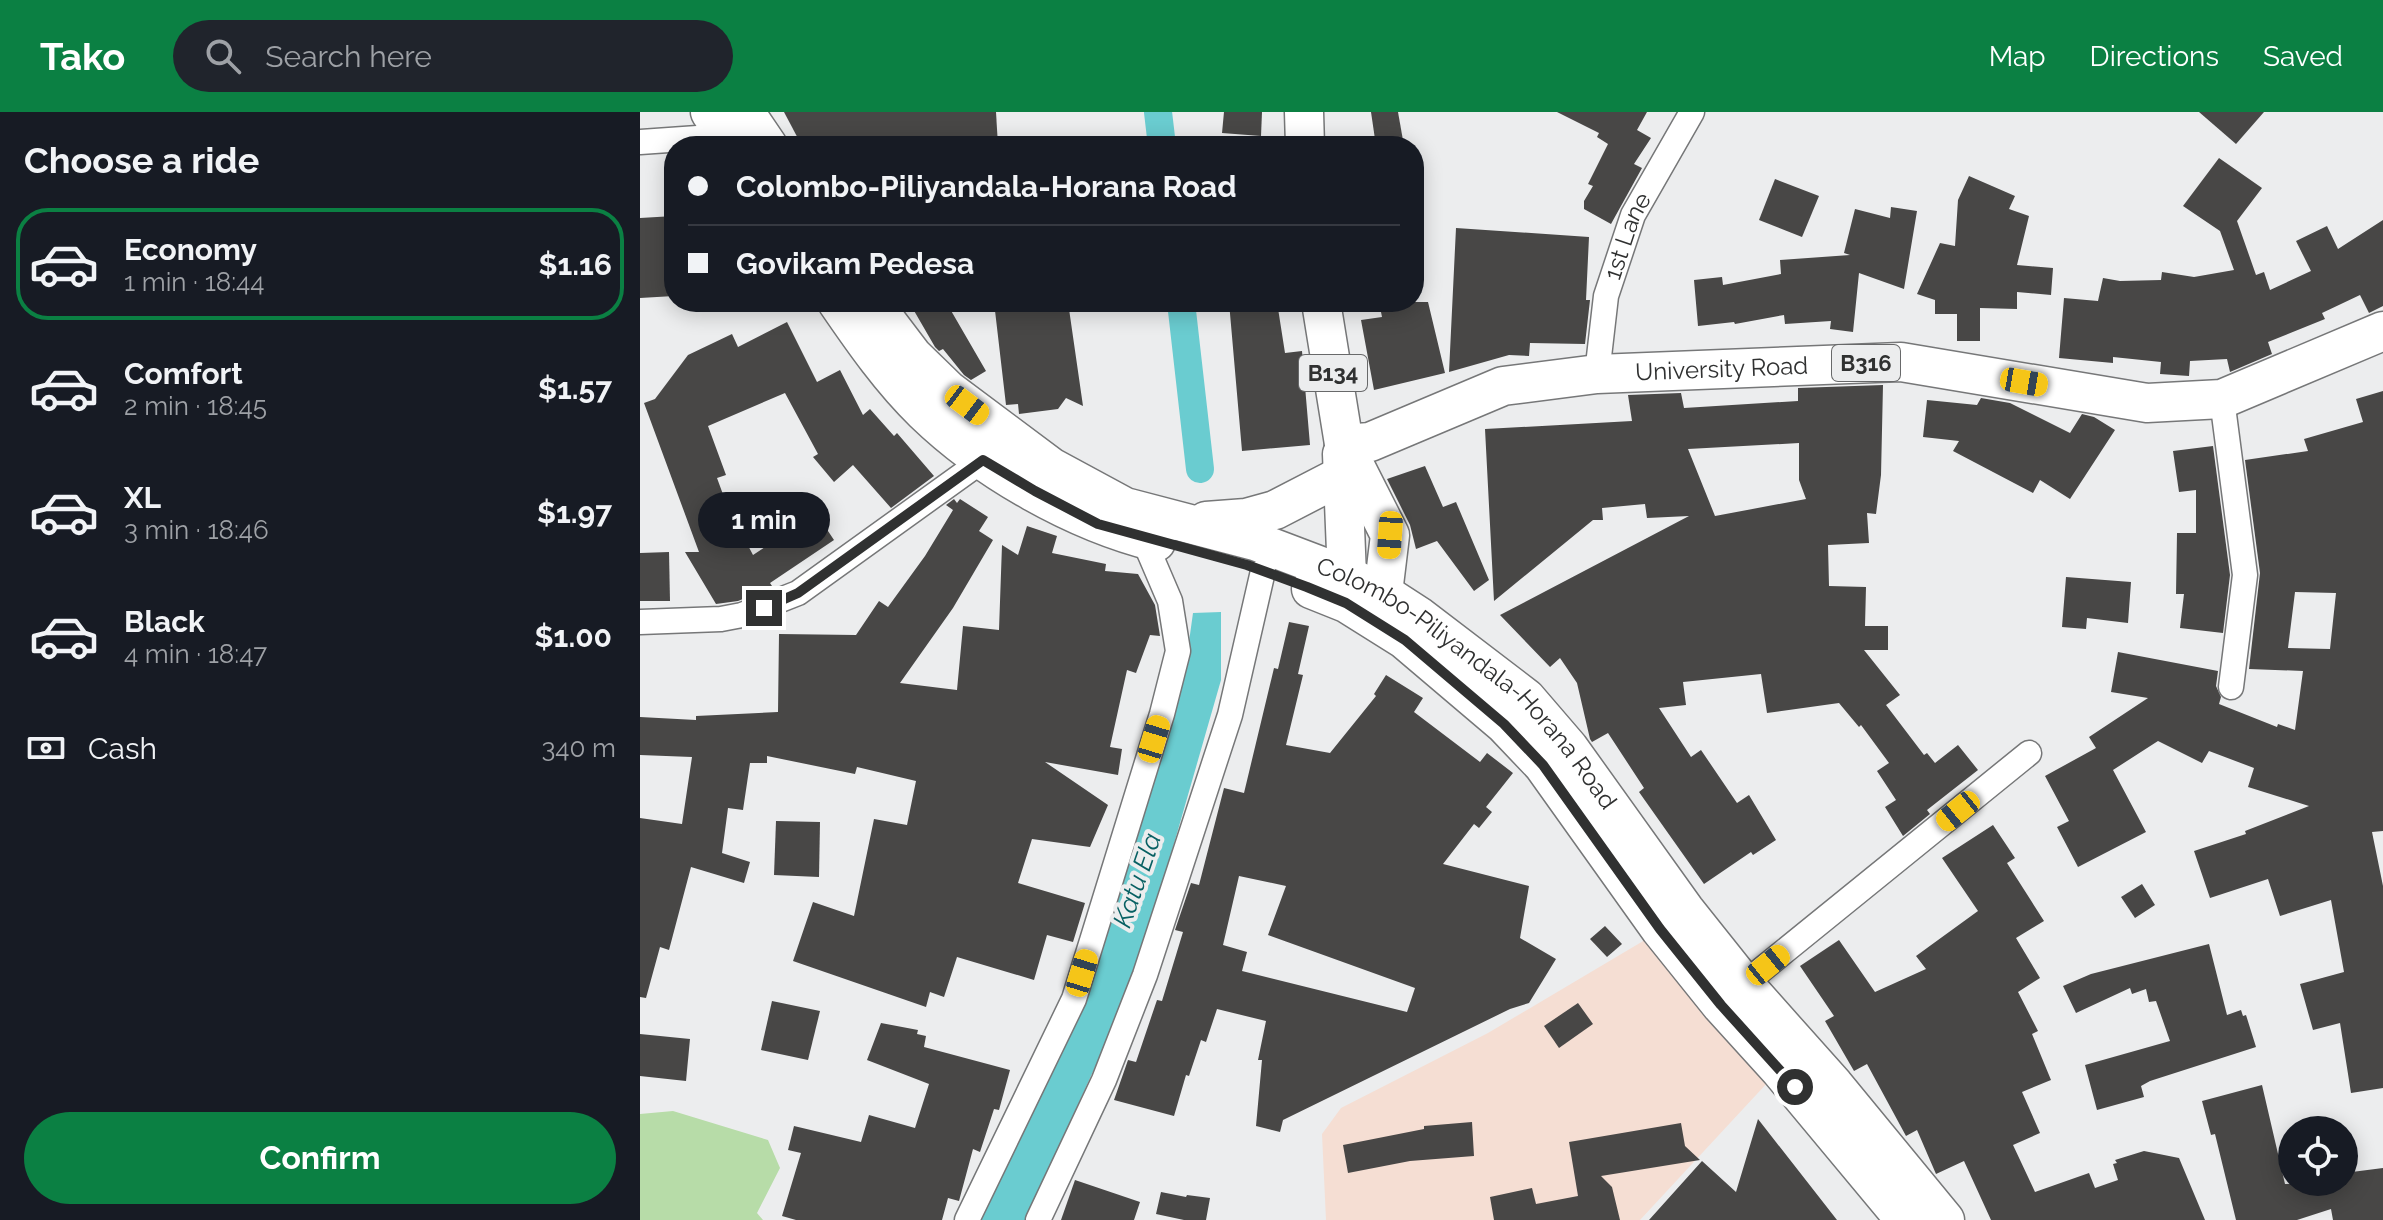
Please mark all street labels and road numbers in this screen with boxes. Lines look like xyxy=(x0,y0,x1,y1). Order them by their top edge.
street label: 1st Lane xyxy=(1597,187,1657,283)
road number: B316 xyxy=(1832,345,1900,381)
street label: University Road xyxy=(1635,351,1809,386)
road number: B134 xyxy=(1299,355,1367,391)
street label: Colombo-Piliyandala-Horana Road xyxy=(1313,551,1623,815)

